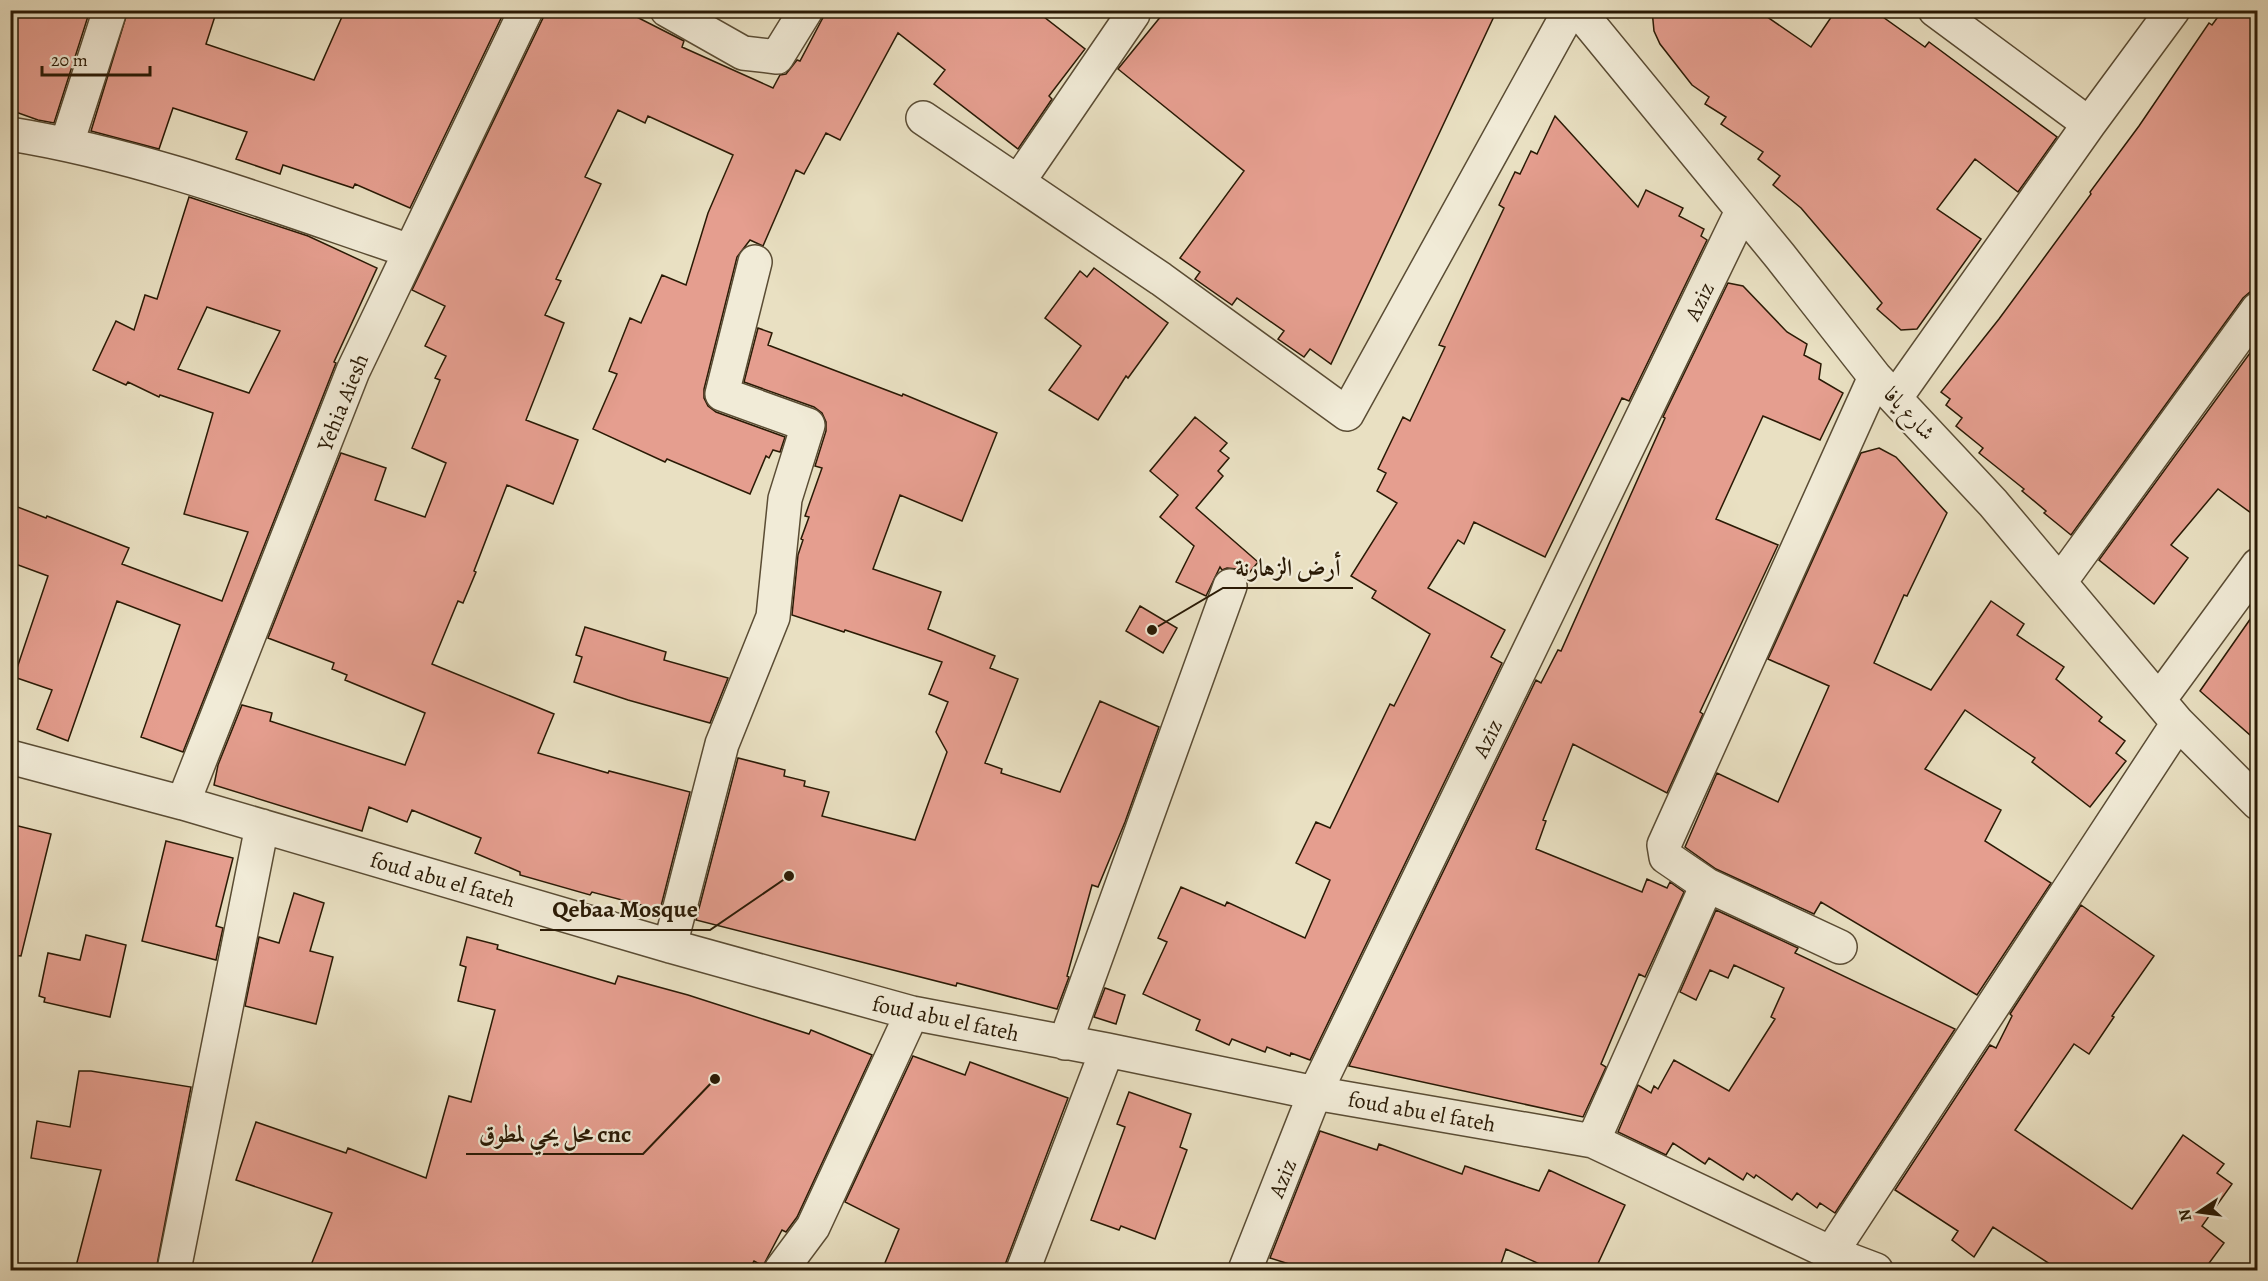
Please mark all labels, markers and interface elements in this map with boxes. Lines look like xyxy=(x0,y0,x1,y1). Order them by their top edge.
scale bar xyxy=(42,39,150,77)
text: 20 m xyxy=(51,48,88,72)
street label: Aziz xyxy=(1677,277,1722,327)
street label: Yehia Aiesh xyxy=(309,349,376,456)
street label: شارع يافا xyxy=(1875,380,1942,449)
callout: أرض الزهارنة xyxy=(1223,546,1353,588)
text: أرض الزهارنة xyxy=(1235,551,1341,584)
street label: Aziz xyxy=(1465,714,1510,764)
street label: foud abu el fateh xyxy=(367,845,519,915)
callout: Qebaa Mosque xyxy=(540,888,710,930)
text: Qebaa Mosque xyxy=(552,893,698,925)
street label: foud abu el fateh xyxy=(870,989,1022,1049)
street label: foud abu el fateh xyxy=(1346,1084,1498,1140)
callout: محل يحي لمطوق cnc xyxy=(466,1112,643,1154)
text: محل يحي لمطوق cnc xyxy=(479,1118,631,1156)
street label: Aziz xyxy=(1261,1155,1304,1203)
north arrow xyxy=(2169,1182,2229,1242)
text: N xyxy=(2173,1207,2197,1223)

